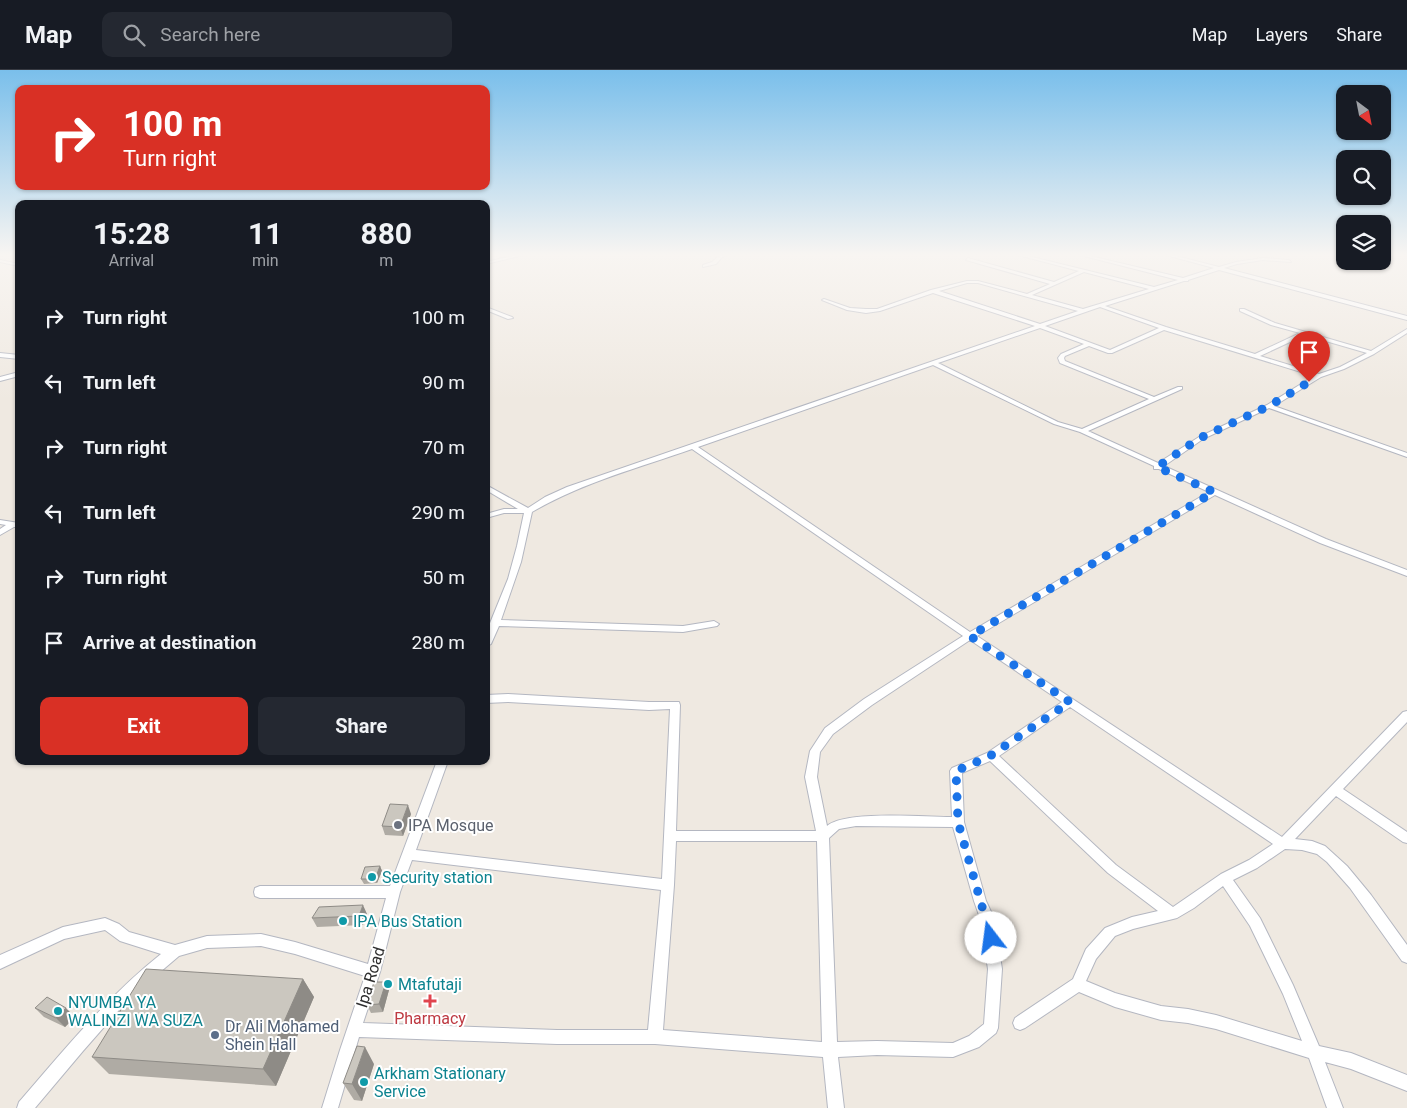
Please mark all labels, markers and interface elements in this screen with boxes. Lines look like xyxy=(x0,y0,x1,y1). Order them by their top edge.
search box xyxy=(102,12,452,57)
text: Map xyxy=(25,21,72,49)
icon: search xyxy=(120,21,148,49)
text: Search here xyxy=(160,23,260,46)
text: Map xyxy=(1192,24,1227,45)
text: Layers xyxy=(1255,24,1308,45)
text: Share xyxy=(1336,24,1382,45)
north arrow xyxy=(1336,85,1391,140)
map controls xyxy=(1336,85,1391,270)
text: 100 m xyxy=(123,104,222,145)
icon: right xyxy=(40,105,105,170)
text: Turn right xyxy=(123,146,217,171)
button: search xyxy=(1336,150,1391,205)
button: layers xyxy=(1336,215,1391,270)
text: 15:28 xyxy=(93,216,170,251)
text: 11 xyxy=(248,216,283,251)
text: 880 xyxy=(360,216,412,251)
text: Arrival xyxy=(109,251,154,270)
text: min xyxy=(252,251,279,270)
text: m xyxy=(379,251,393,270)
icon: right xyxy=(40,304,68,332)
text: Turn right xyxy=(83,306,167,329)
text: 100 m xyxy=(412,306,465,329)
pin xyxy=(1288,331,1330,382)
icon: arrive xyxy=(1295,338,1323,366)
icon: left xyxy=(40,369,68,397)
text: Turn left xyxy=(83,371,156,394)
text: 90 m xyxy=(422,371,465,394)
icon: right xyxy=(40,434,68,462)
text: Turn right xyxy=(83,436,167,459)
text: 70 m xyxy=(422,436,465,459)
icon: left xyxy=(40,499,68,527)
text: Turn left xyxy=(83,501,156,524)
text: 290 m xyxy=(412,501,465,524)
icon: right xyxy=(40,564,68,592)
text: Turn right xyxy=(83,566,167,589)
text: 50 m xyxy=(422,566,465,589)
icon: arrive xyxy=(40,629,68,657)
text: Arrive at destination xyxy=(83,631,256,654)
text: 280 m xyxy=(412,631,465,654)
button: Exit xyxy=(40,697,248,755)
button: Share xyxy=(258,697,465,755)
place label: IPA Mosque xyxy=(408,816,494,835)
marker: IPA Mosque xyxy=(392,819,404,831)
place label: Security station xyxy=(382,868,493,887)
marker: Security station xyxy=(366,871,378,883)
position arrow xyxy=(964,911,1016,963)
place label: IPA Bus Station xyxy=(353,912,462,931)
marker: IPA Bus Station xyxy=(337,915,349,927)
street label: Ipa Road xyxy=(352,944,389,1010)
place label: Mtafutaji xyxy=(398,975,462,994)
marker: Mtafutaji xyxy=(382,978,394,990)
place label: NYUMBA YA WALINZI WA SUZA xyxy=(68,993,203,1030)
marker: Pharmacy xyxy=(424,995,436,1007)
marker: NYUMBA YA WALINZI WA SUZA xyxy=(52,1005,64,1017)
place label: Pharmacy xyxy=(394,1009,466,1028)
place label: Dr Ali Mohamed Shein Hall xyxy=(225,1017,339,1054)
marker: Dr Ali Mohamed Shein Hall xyxy=(209,1029,221,1041)
place label: Arkham Stationary Service xyxy=(374,1064,506,1101)
marker: Arkham Stationary Service xyxy=(358,1076,370,1088)

